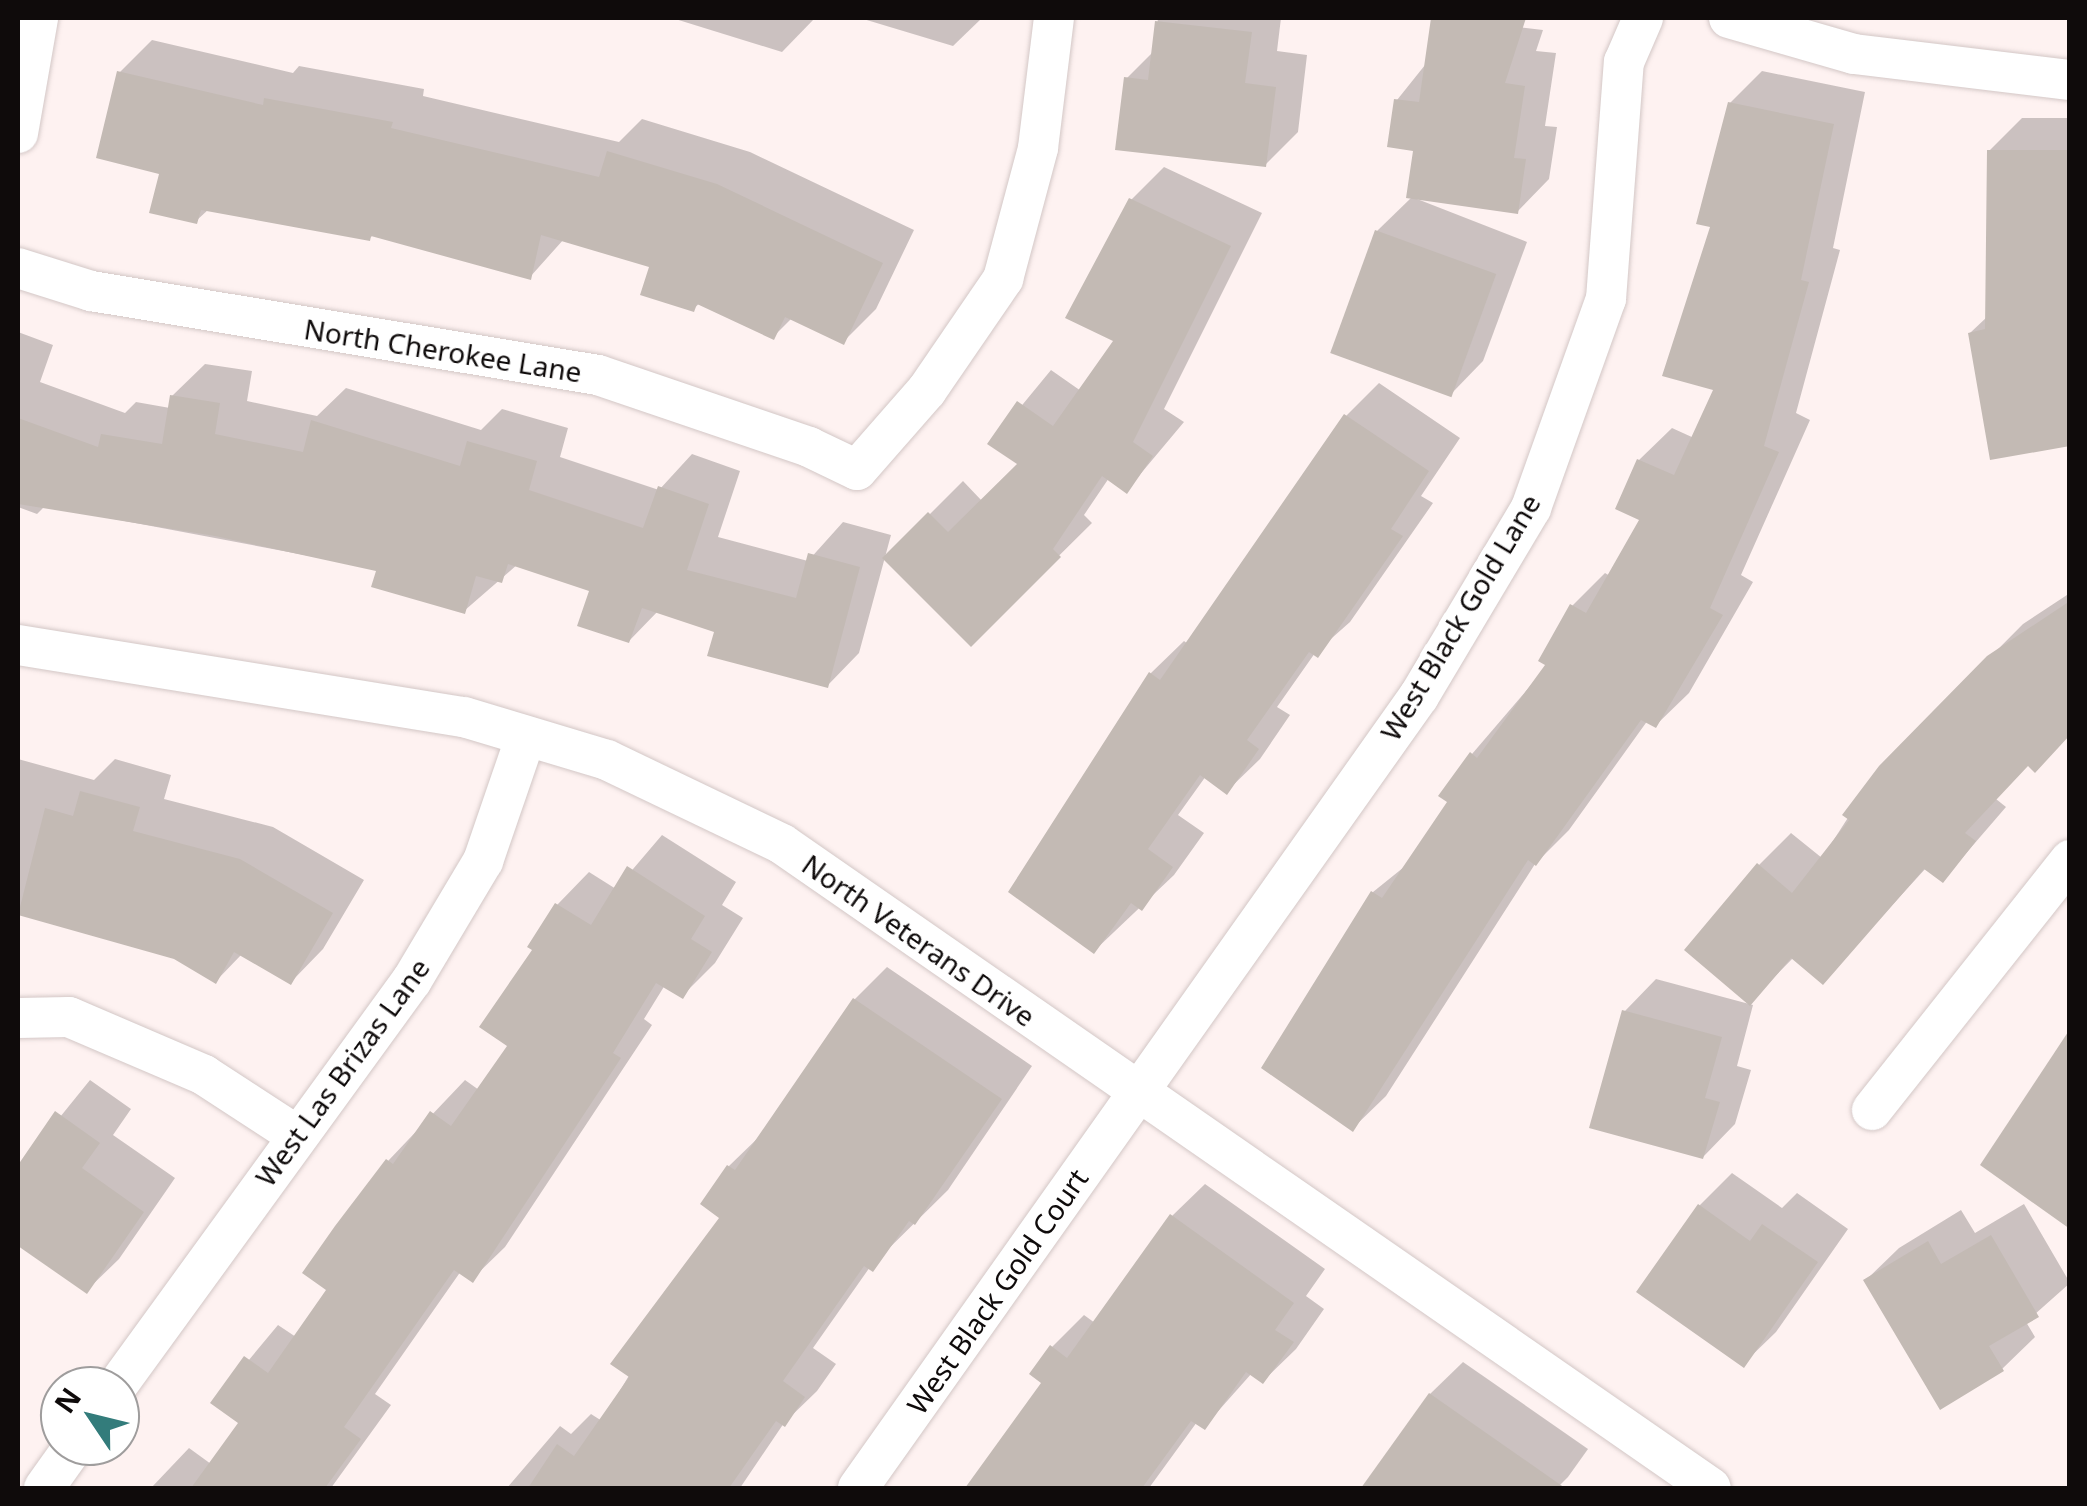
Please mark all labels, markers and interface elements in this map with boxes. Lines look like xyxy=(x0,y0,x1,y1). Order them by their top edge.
street label: North Cherokee Lane xyxy=(302,311,584,389)
street label: West Black Gold Lane xyxy=(1373,488,1547,746)
street label: North Veterans Drive xyxy=(796,847,1042,1033)
street label: West Las Brizas Lane xyxy=(248,952,436,1192)
street label: West Black Gold Court xyxy=(900,1162,1094,1420)
north arrow xyxy=(40,1366,140,1466)
text: N xyxy=(45,1380,89,1420)

